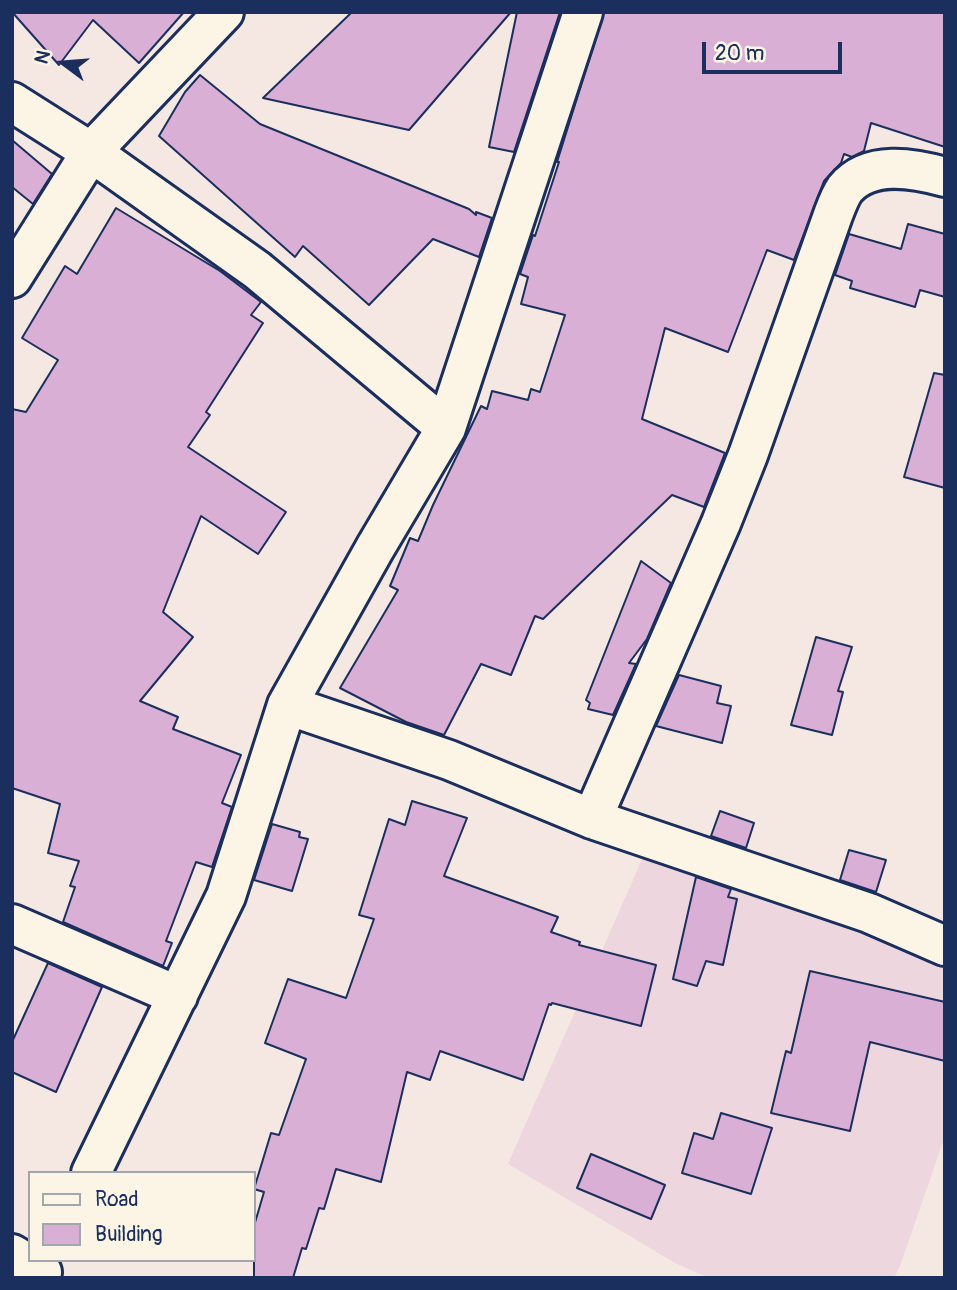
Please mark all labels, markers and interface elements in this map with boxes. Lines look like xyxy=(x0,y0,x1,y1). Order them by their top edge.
north arrow xyxy=(28,28,98,98)
scale bar xyxy=(705,28,845,72)
text: 20 m xyxy=(715,40,764,67)
text: N xyxy=(30,48,56,67)
legend xyxy=(28,1171,256,1262)
text: Road xyxy=(95,1186,139,1213)
text: Building xyxy=(95,1221,162,1248)

